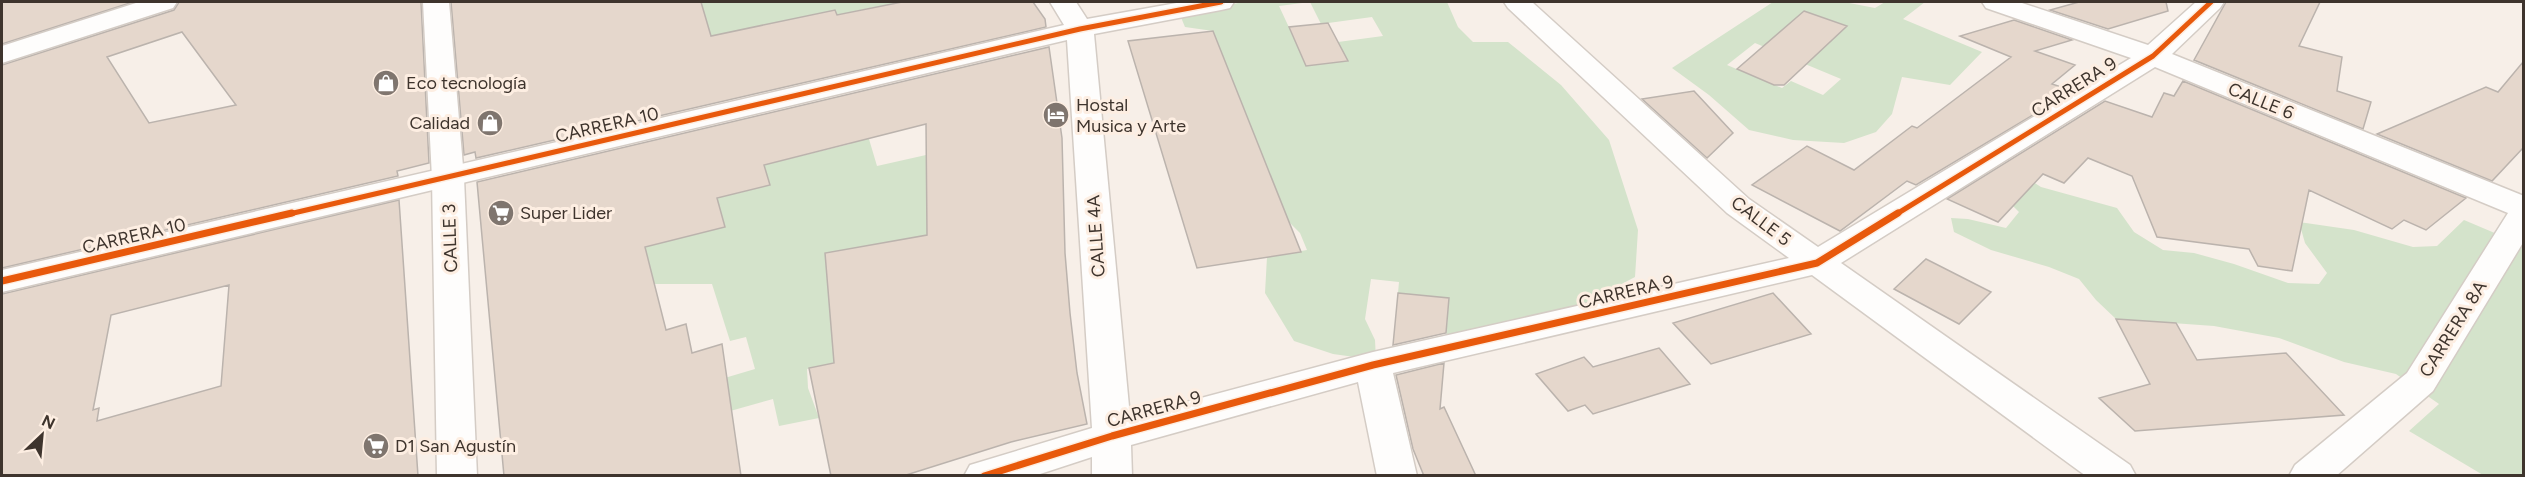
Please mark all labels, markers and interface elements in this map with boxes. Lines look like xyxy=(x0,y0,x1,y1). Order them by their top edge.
street label: CARRERA 9 xyxy=(2027,52,2121,122)
shop icon: Eco tecnología xyxy=(371,68,401,98)
place label: Eco tecnología xyxy=(406,72,526,94)
street label: CALLE 6 xyxy=(2225,78,2297,124)
place label: Hostal Musica y Arte xyxy=(1076,94,1186,137)
hotel icon: Hostal Musica y Arte xyxy=(1041,100,1071,130)
street label: CARRERA 10 xyxy=(553,102,661,148)
shop icon: Calidad xyxy=(475,108,505,138)
place label: Calidad xyxy=(409,112,470,134)
street label: CALLE 5 xyxy=(1727,191,1795,251)
street label: CALLE 4A xyxy=(1082,194,1110,278)
supermarket icon: Super Lider xyxy=(486,198,516,228)
place label: Super Lider xyxy=(520,202,612,224)
street label: CALLE 3 xyxy=(438,203,462,273)
street label: CARRERA 10 xyxy=(80,213,188,259)
street label: CARRERA 9 xyxy=(1577,270,1675,314)
street label: CARRERA 8A xyxy=(2415,277,2491,381)
street label: CARRERA 9 xyxy=(1105,386,1203,432)
north arrow xyxy=(12,405,72,465)
text: N xyxy=(39,411,58,433)
supermarket icon: D1 San Agustín xyxy=(361,431,391,461)
place label: D1 San Agustín xyxy=(395,435,516,457)

